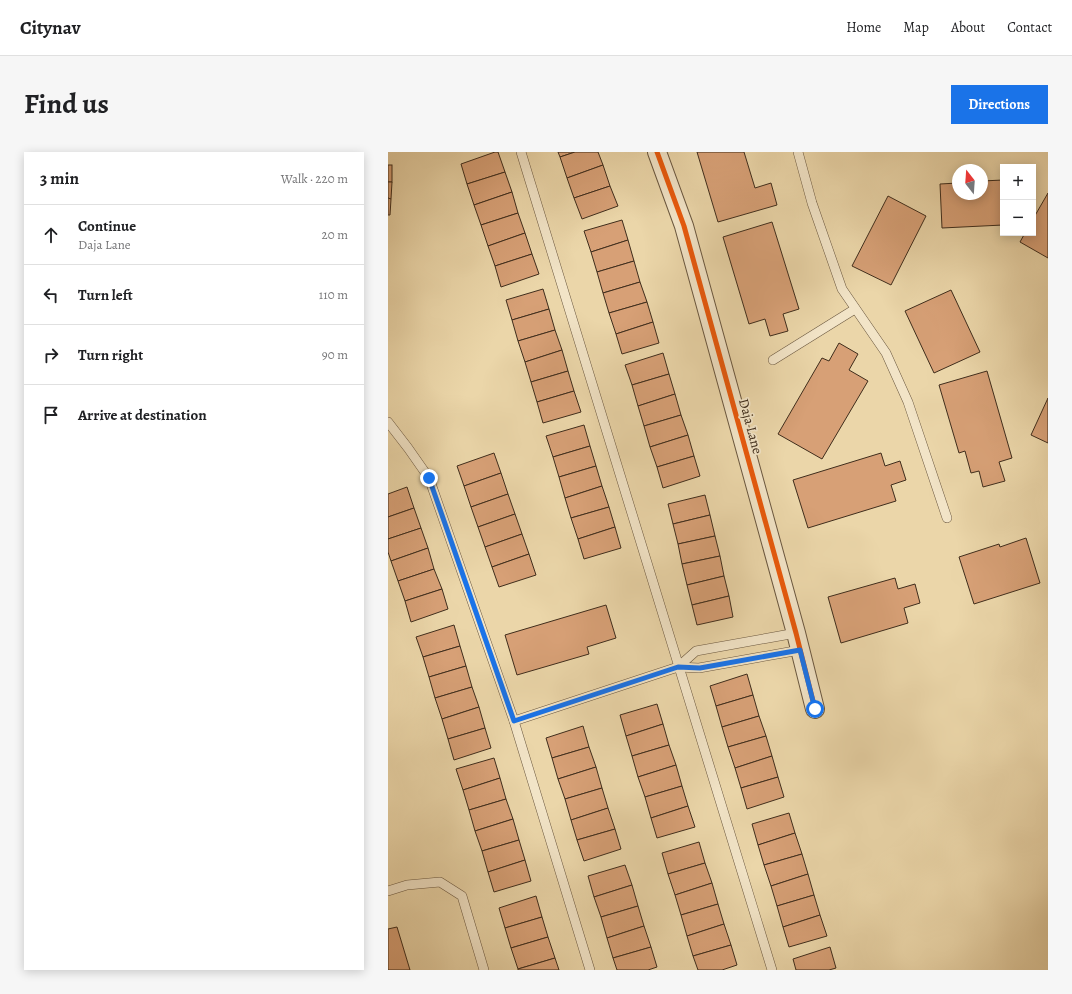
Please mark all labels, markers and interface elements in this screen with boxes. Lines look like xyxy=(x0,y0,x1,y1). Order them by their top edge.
text: Citynav xyxy=(20,15,81,41)
text: Home xyxy=(846,18,881,37)
text: Map xyxy=(903,18,929,37)
text: About xyxy=(951,18,985,37)
text: Contact xyxy=(1007,18,1052,37)
text: Find us xyxy=(24,85,109,123)
button: Directions xyxy=(951,85,1048,124)
north arrow xyxy=(952,164,988,200)
map controls xyxy=(1000,164,1036,236)
button: + xyxy=(1000,164,1036,200)
text: 3 min xyxy=(40,167,79,190)
text: Walk · 220 m xyxy=(281,170,348,187)
button: − xyxy=(1000,200,1036,236)
text: Continue xyxy=(78,216,136,236)
icon: ahead xyxy=(40,224,62,246)
text: 20 m xyxy=(322,226,348,243)
text: Daja Lane xyxy=(78,236,131,253)
icon: left xyxy=(40,284,62,306)
text: Turn left xyxy=(78,285,133,305)
text: 110 m xyxy=(319,286,348,303)
icon: right xyxy=(40,344,62,366)
text: Turn right xyxy=(78,345,143,365)
text: 90 m xyxy=(322,346,348,363)
street label: Daja Lane xyxy=(734,396,767,456)
icon: arrive xyxy=(40,404,62,426)
text: Arrive at destination xyxy=(78,405,207,425)
route end xyxy=(420,469,438,487)
route start xyxy=(806,700,824,718)

